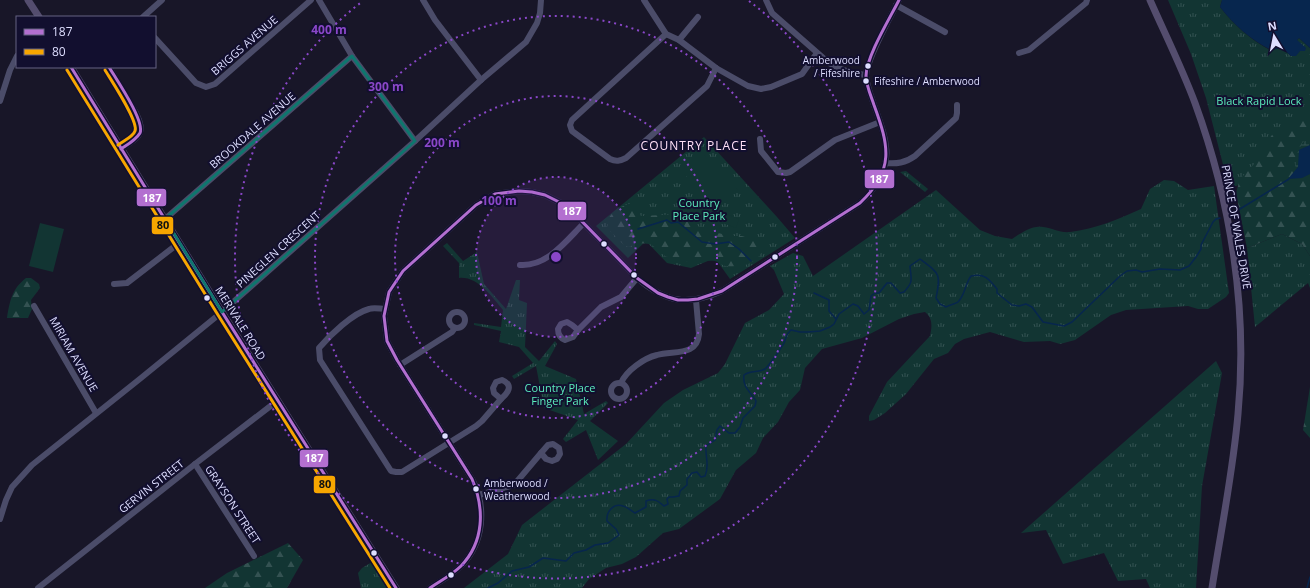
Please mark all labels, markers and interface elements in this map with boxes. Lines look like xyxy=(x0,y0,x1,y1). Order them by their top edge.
street label: BRIGGS AVENUE xyxy=(207,12,281,78)
legend xyxy=(16,16,156,68)
north arrow xyxy=(1254,16,1294,56)
text: N xyxy=(1266,17,1278,34)
text: 400 m xyxy=(311,21,347,38)
text: 187 xyxy=(52,23,73,40)
text: 80 xyxy=(52,43,66,60)
place label: Amberwood / Fifeshire xyxy=(803,53,860,80)
marker: Amberwood / Fifeshire xyxy=(863,61,873,71)
place label: Fifeshire / Amberwood xyxy=(874,74,980,88)
marker: Fifeshire / Amberwood xyxy=(861,76,871,86)
text: 300 m xyxy=(368,78,404,95)
street label: BROOKDALE AVENUE xyxy=(206,88,298,172)
park label: Black Rapid Lock xyxy=(1216,93,1302,108)
text: 200 m xyxy=(424,134,460,151)
district label: COUNTRY PLACE xyxy=(641,137,747,154)
street label: PRINCE OF WALES DRIVE xyxy=(1219,164,1255,290)
line badge: 187 xyxy=(864,169,895,189)
text: 187 xyxy=(870,171,888,186)
line badge: 187 xyxy=(136,188,167,207)
text: 187 xyxy=(143,190,161,205)
text: 100 m xyxy=(481,192,517,209)
park label: Country Place Park xyxy=(673,195,726,223)
line badge: 187 xyxy=(557,201,587,221)
text: 187 xyxy=(563,203,581,218)
street label: PINEGLEN CRESCENT xyxy=(233,207,323,291)
line badge: 80 xyxy=(151,216,174,235)
text: 80 xyxy=(157,217,169,232)
unlabelled marker xyxy=(599,239,609,249)
centre of rings xyxy=(549,250,563,264)
unlabelled marker xyxy=(770,252,780,262)
unlabelled marker xyxy=(629,270,639,280)
street label: MERIVALE ROAD xyxy=(212,283,270,363)
unlabelled marker xyxy=(202,293,212,303)
street label: MIRIAM AVENUE xyxy=(46,314,102,394)
park label: Country Place Finger Park xyxy=(525,380,595,408)
unlabelled marker xyxy=(440,431,450,441)
line badge: 187 xyxy=(299,449,329,468)
text: 187 xyxy=(305,450,323,465)
street label: GERVIN STREET xyxy=(115,456,187,516)
street label: GRAYSON STREET xyxy=(202,462,264,546)
line badge: 80 xyxy=(313,475,336,494)
text: 80 xyxy=(319,476,331,491)
place label: Amberwood / Weatherwood xyxy=(484,476,550,503)
marker: Amberwood / Weatherwood xyxy=(471,484,481,494)
unlabelled marker xyxy=(369,548,379,558)
unlabelled marker xyxy=(446,570,456,580)

